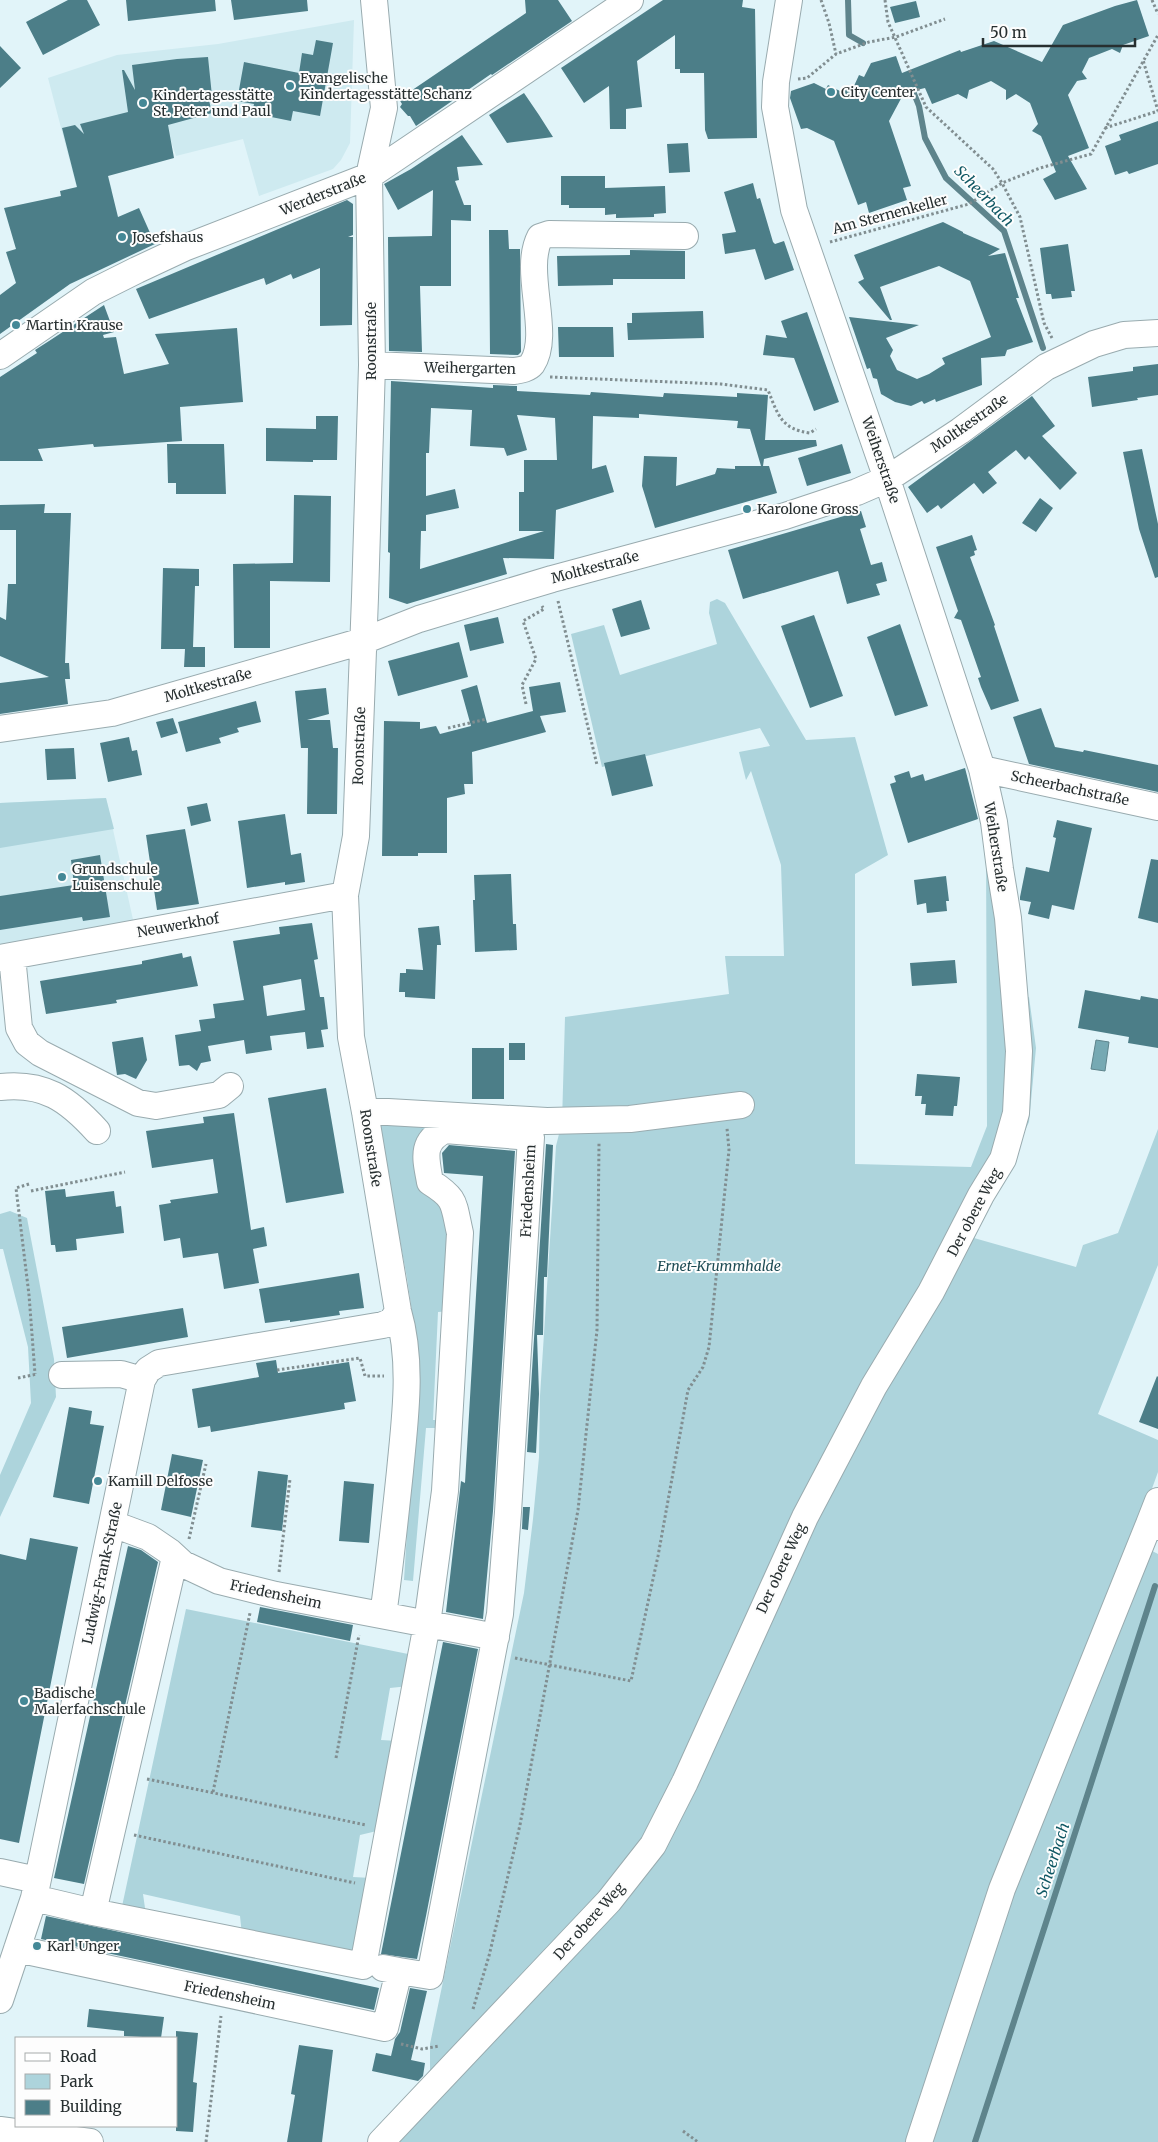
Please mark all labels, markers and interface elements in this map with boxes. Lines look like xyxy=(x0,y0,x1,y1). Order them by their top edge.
scale bar xyxy=(983,15,1136,47)
text: 50 m xyxy=(990,23,1027,42)
place label: Evangelische Kindertagesstätte Schanz xyxy=(300,69,472,103)
marker: Evangelische Kindertagesstätte Schanz xyxy=(284,80,296,92)
place label: City Center xyxy=(841,83,915,101)
place label: Kindertagesstätte St. Peter und Paul xyxy=(153,86,273,120)
marker: City Center xyxy=(825,86,837,98)
marker: Kindertagesstätte St. Peter und Paul xyxy=(137,97,149,109)
water label: Scheerbach xyxy=(951,161,1018,230)
street label: Werderstraße xyxy=(276,169,369,220)
street label: Am Sternenkeller xyxy=(830,190,949,238)
place label: Josefshaus xyxy=(131,228,203,246)
marker: Josefshaus xyxy=(116,231,128,243)
street label: Roonstraße xyxy=(362,302,380,380)
place label: Martin Krause xyxy=(26,316,123,334)
marker: Martin Krause xyxy=(10,319,22,331)
street label: Weihergarten xyxy=(423,358,516,378)
street label: Moltkestraße xyxy=(927,390,1011,456)
street label: Weiherstraße xyxy=(857,413,904,506)
place label: Karolone Gross xyxy=(757,500,859,518)
marker: Karolone Gross xyxy=(741,503,753,515)
street label: Moltkestraße xyxy=(549,547,641,587)
street label: Moltkestraße xyxy=(162,664,254,706)
street label: Roonstraße xyxy=(349,707,369,785)
street label: Scheerbachstraße xyxy=(1009,767,1131,809)
street label: Weiherstraße xyxy=(980,800,1012,893)
place label: Grundschule Luisenschule xyxy=(72,860,160,894)
marker: Grundschule Luisenschule xyxy=(56,871,68,883)
street label: Neuwerkhof xyxy=(136,909,221,941)
street label: Roonstraße xyxy=(356,1108,386,1188)
street label: Friedensheim xyxy=(517,1144,539,1238)
street label: Der obere Weg xyxy=(943,1164,1005,1259)
park label: Ernet-Krummhalde xyxy=(657,1257,781,1275)
place label: Kamill Delfosse xyxy=(108,1472,213,1490)
marker: Kamill Delfosse xyxy=(92,1475,104,1487)
street label: Ludwig-Frank-Straße xyxy=(78,1500,126,1646)
street label: Der obere Weg xyxy=(752,1519,810,1616)
street label: Friedensheim xyxy=(229,1576,324,1613)
place label: Badische Malerfachschule xyxy=(34,1684,146,1718)
marker: Badische Malerfachschule xyxy=(18,1695,30,1707)
water label: Scheerbach xyxy=(1032,1820,1074,1900)
street label: Der obere Weg xyxy=(550,1878,629,1963)
place label: Karl Unger xyxy=(47,1937,119,1955)
marker: Karl Unger xyxy=(31,1940,43,1952)
street label: Friedensheim xyxy=(183,1977,278,2014)
legend xyxy=(15,2037,178,2127)
text: Road xyxy=(60,2047,96,2066)
text: Park xyxy=(60,2072,94,2091)
text: Building xyxy=(60,2097,122,2116)

